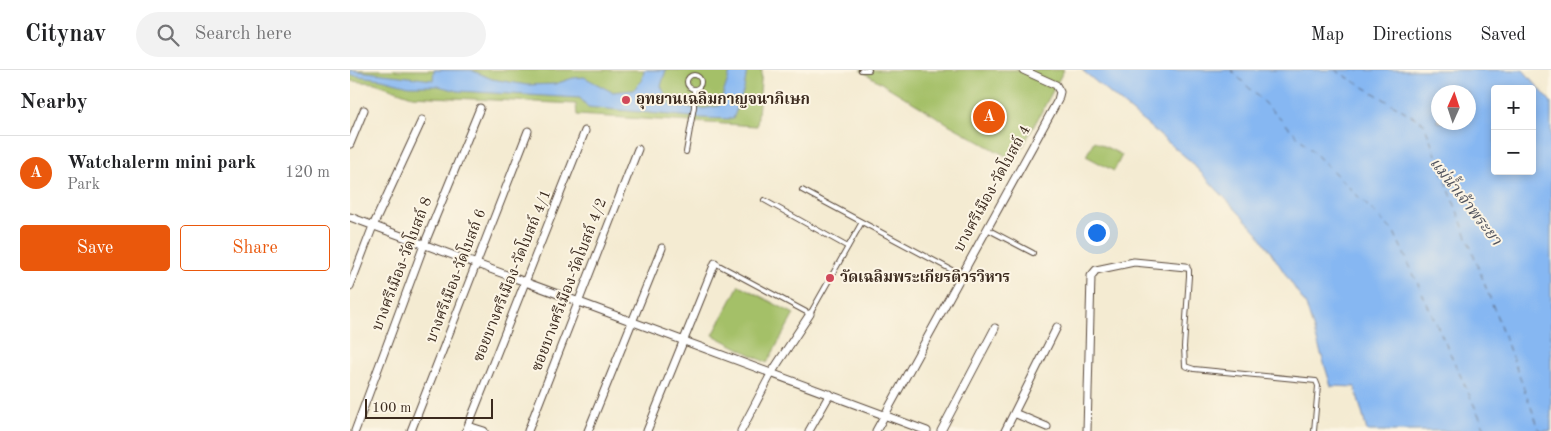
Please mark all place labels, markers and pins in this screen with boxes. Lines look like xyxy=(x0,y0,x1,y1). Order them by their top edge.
place label: อุทยานเฉลิมกาญจนาภิเษก xyxy=(636,91,810,110)
marker: อุทยานเฉลิมกาญจนาภิเษก xyxy=(620,94,632,106)
pin: A xyxy=(973,98,1005,136)
place label: วัดเฉลิมพระเกียรติวรวิหาร xyxy=(840,268,1010,286)
marker: วัดเฉลิมพระเกียรติวรวิหาร xyxy=(824,272,836,284)

